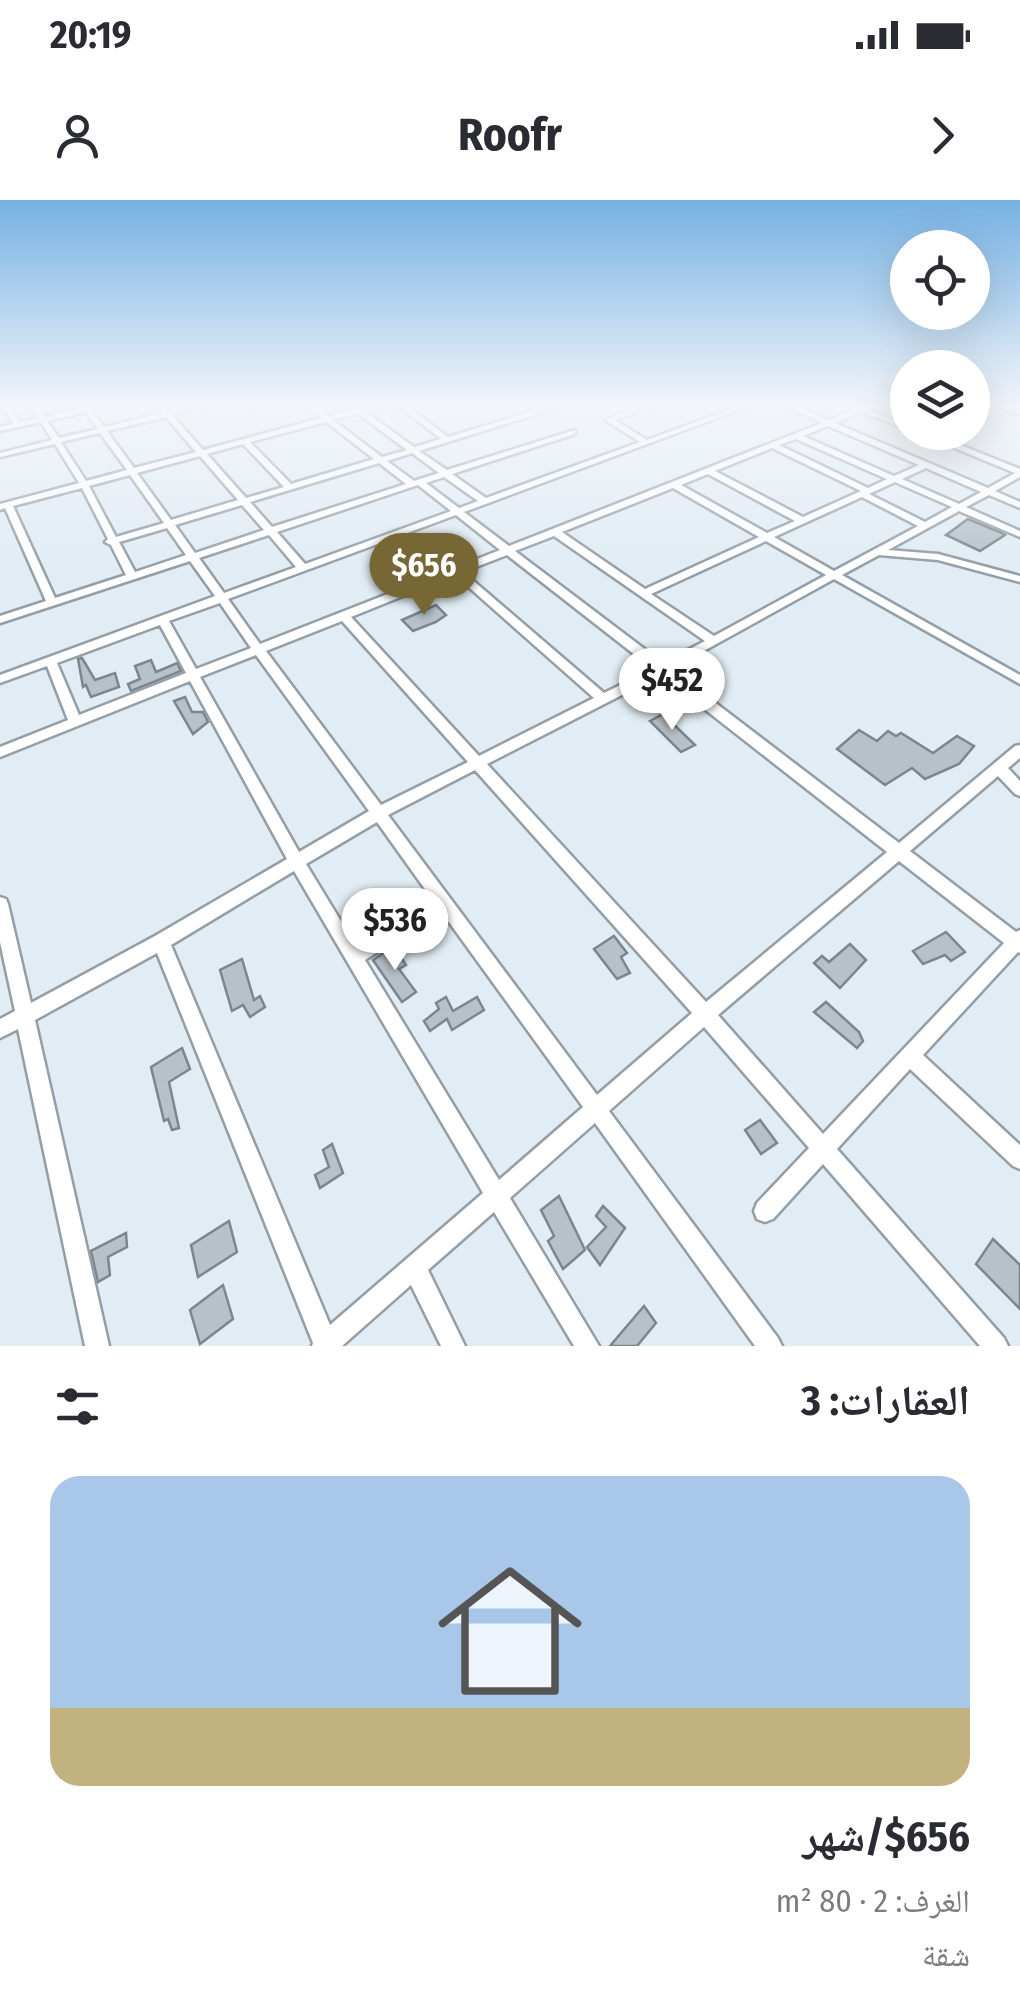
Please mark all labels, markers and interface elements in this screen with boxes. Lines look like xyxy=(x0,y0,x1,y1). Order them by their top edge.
text: 20:19 xyxy=(50,12,131,58)
icon: person xyxy=(50,108,105,163)
text: Roofr xyxy=(458,108,562,162)
icon: forward xyxy=(915,108,970,163)
map controls xyxy=(890,230,990,450)
button: locate xyxy=(890,230,990,330)
button: layers xyxy=(890,350,990,450)
pin: $656 xyxy=(365,533,483,618)
text: $656 xyxy=(392,546,456,584)
pin: $452 xyxy=(613,648,731,733)
text: $452 xyxy=(641,661,703,699)
pin: $536 xyxy=(336,888,454,973)
text: $536 xyxy=(363,901,427,939)
text: العقارات: 3 xyxy=(801,1376,970,1426)
icon: filters xyxy=(50,1379,105,1434)
icon: home xyxy=(420,1541,600,1721)
text: $656/شهر xyxy=(802,1812,970,1862)
text: الغرف: 2 · 80 m² xyxy=(776,1882,970,1920)
text: شقة xyxy=(922,1936,970,1974)

